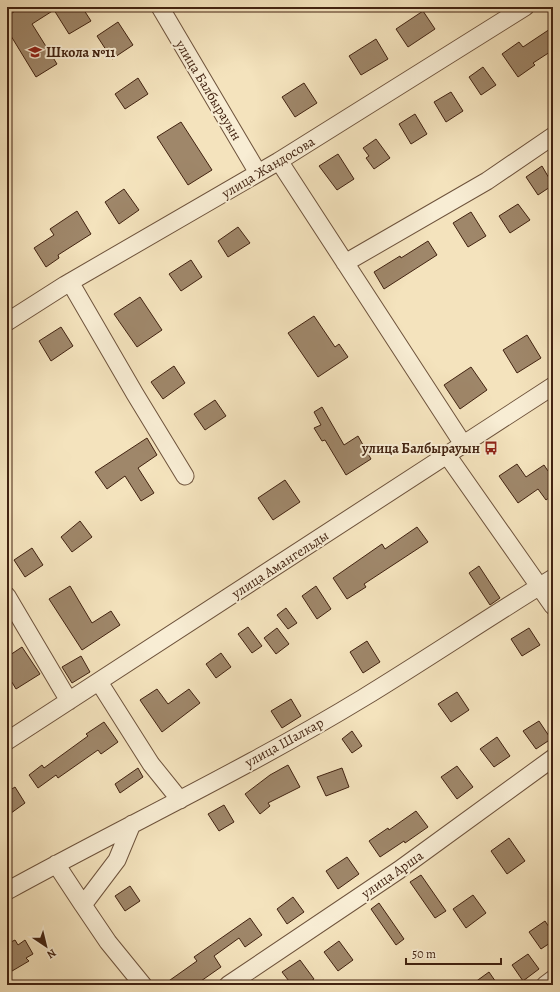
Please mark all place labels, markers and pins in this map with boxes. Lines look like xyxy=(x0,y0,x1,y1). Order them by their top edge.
place label: Школа №11 xyxy=(46,43,115,62)
school or university icon: Школа №11 xyxy=(27,44,43,60)
place label: улица Балбырауын xyxy=(361,439,480,458)
bus stop icon: улица Балбырауын xyxy=(483,440,499,456)

